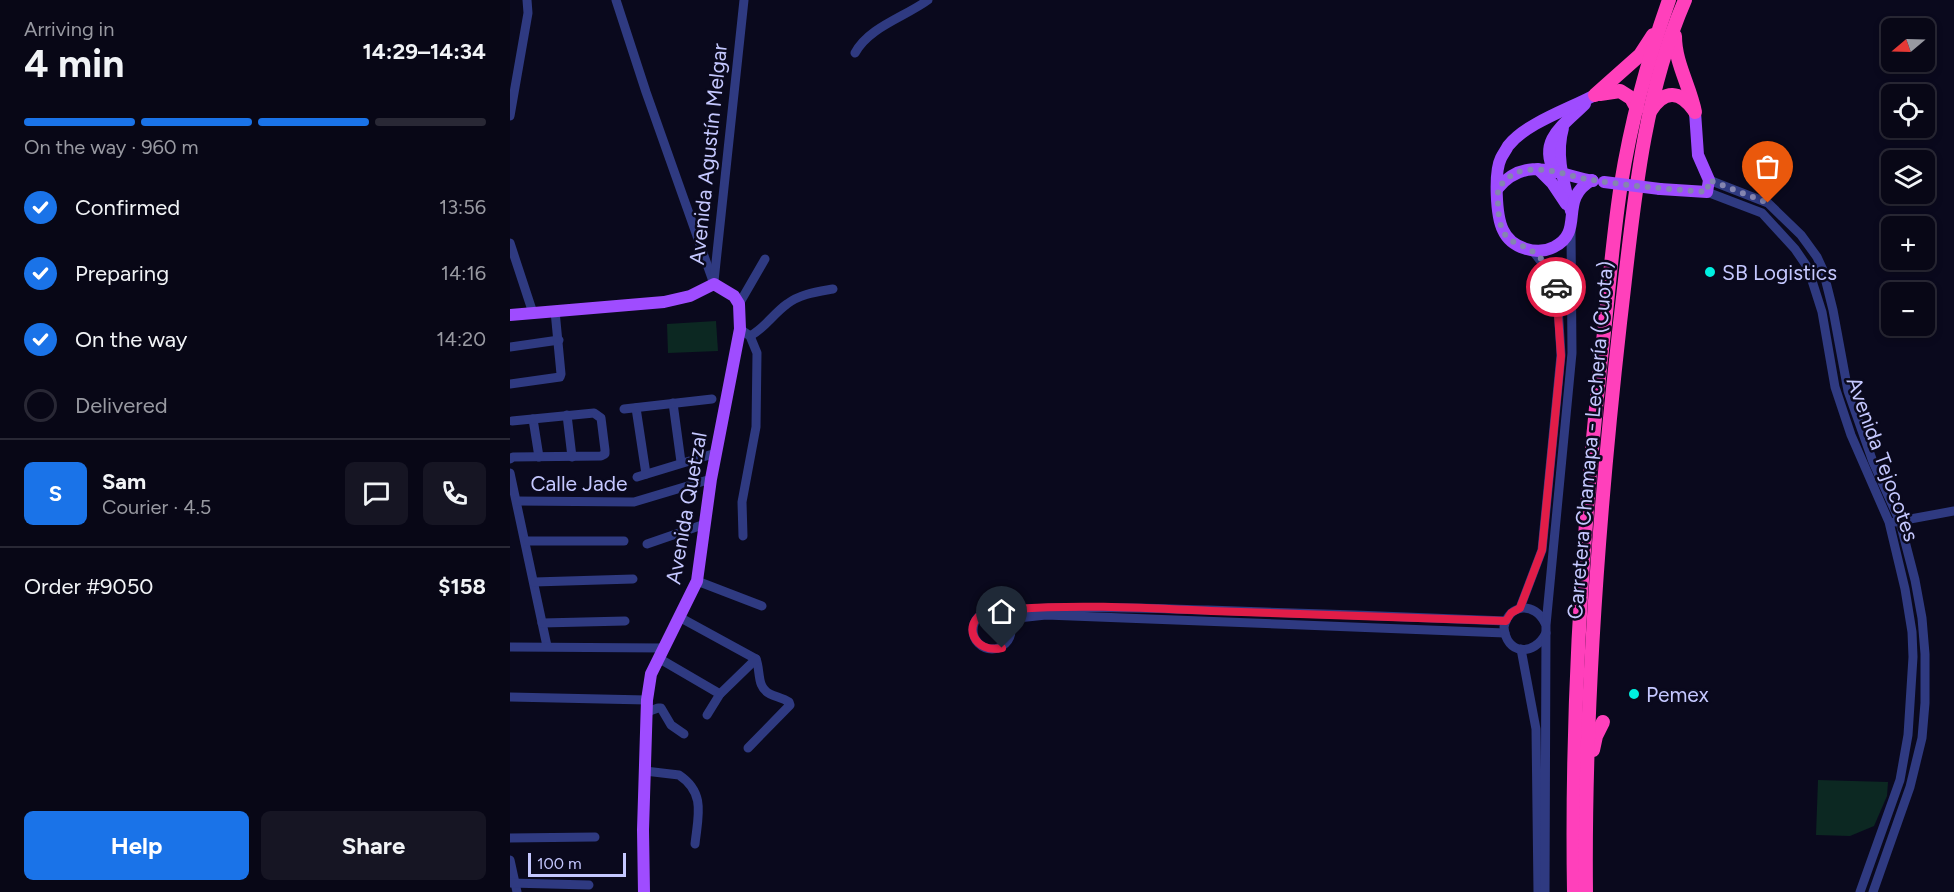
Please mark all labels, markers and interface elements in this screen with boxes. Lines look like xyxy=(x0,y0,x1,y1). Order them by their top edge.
text: Arriving in xyxy=(24,17,114,41)
north arrow xyxy=(1881,18,1935,72)
map controls xyxy=(1881,18,1935,336)
text: 14:29–14:34 xyxy=(363,38,486,65)
text: 4 min xyxy=(24,40,124,87)
street label: Avenida Agustín Melgar xyxy=(684,42,732,266)
button: locate xyxy=(1881,84,1935,138)
text: On the way · 960 m xyxy=(24,135,199,159)
pin xyxy=(1742,141,1793,203)
icon: bag xyxy=(1751,150,1784,183)
button: layers xyxy=(1881,150,1935,204)
icon: check xyxy=(24,191,57,224)
text: Confirmed xyxy=(75,194,180,221)
text: 13:56 xyxy=(439,195,486,219)
button: + xyxy=(1881,216,1935,270)
icon: check xyxy=(24,257,57,290)
courier xyxy=(1526,257,1586,317)
text: Preparing xyxy=(75,260,169,287)
street label: Carretera Chamapa - Lechería (Cuota) xyxy=(1562,260,1618,620)
place label: SB Logistics xyxy=(1722,260,1837,285)
text: 14:16 xyxy=(441,261,486,285)
marker: SB Logistics xyxy=(1703,265,1717,279)
icon: car xyxy=(1540,271,1573,304)
button: − xyxy=(1881,282,1935,336)
icon: check xyxy=(24,323,57,356)
text: On the way xyxy=(75,326,187,353)
text: 14:20 xyxy=(436,327,486,351)
street label: Avenida Tejocotes xyxy=(1842,373,1924,545)
text: Delivered xyxy=(75,392,168,419)
street label: Avenida Quetzal xyxy=(660,430,712,586)
button: chat xyxy=(345,462,408,525)
button: phone xyxy=(423,462,486,525)
text: Sam xyxy=(102,468,146,495)
street label: Calle Jade xyxy=(530,471,628,496)
text: S xyxy=(49,480,62,507)
text: Courier · 4.5 xyxy=(102,495,211,519)
text: Order #9050 xyxy=(24,573,153,600)
text: $158 xyxy=(438,573,486,600)
pin xyxy=(976,586,1027,648)
icon: home xyxy=(985,595,1018,628)
place label: Pemex xyxy=(1646,682,1709,707)
marker: Pemex xyxy=(1627,687,1641,701)
button: Help xyxy=(24,811,249,880)
button: Share xyxy=(261,811,486,880)
scale bar xyxy=(528,850,626,878)
text: 100 m xyxy=(537,854,582,873)

